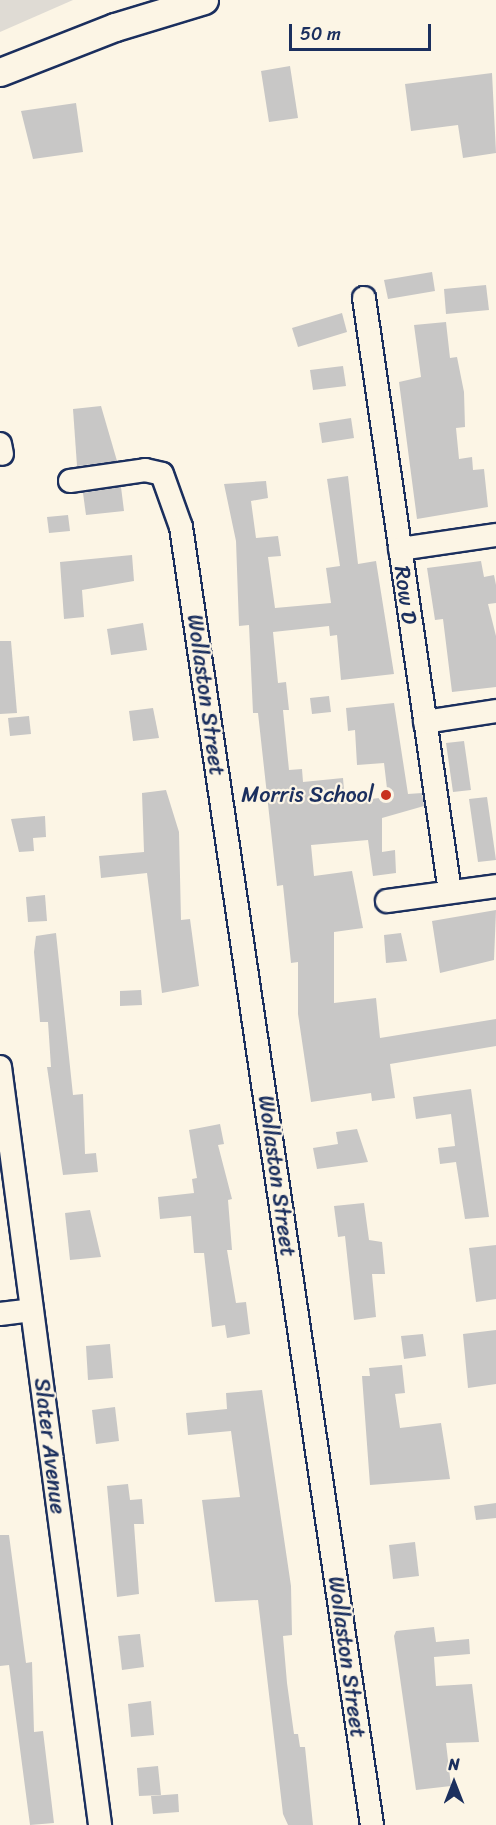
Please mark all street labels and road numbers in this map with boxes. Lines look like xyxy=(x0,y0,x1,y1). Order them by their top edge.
street label: Row D xyxy=(389,564,423,626)
street label: Wollaston Street xyxy=(182,613,230,777)
street label: Wollaston Street xyxy=(253,1094,301,1258)
street label: Slater Avenue xyxy=(29,1376,71,1516)
street label: Wollaston Street xyxy=(323,1575,371,1739)

